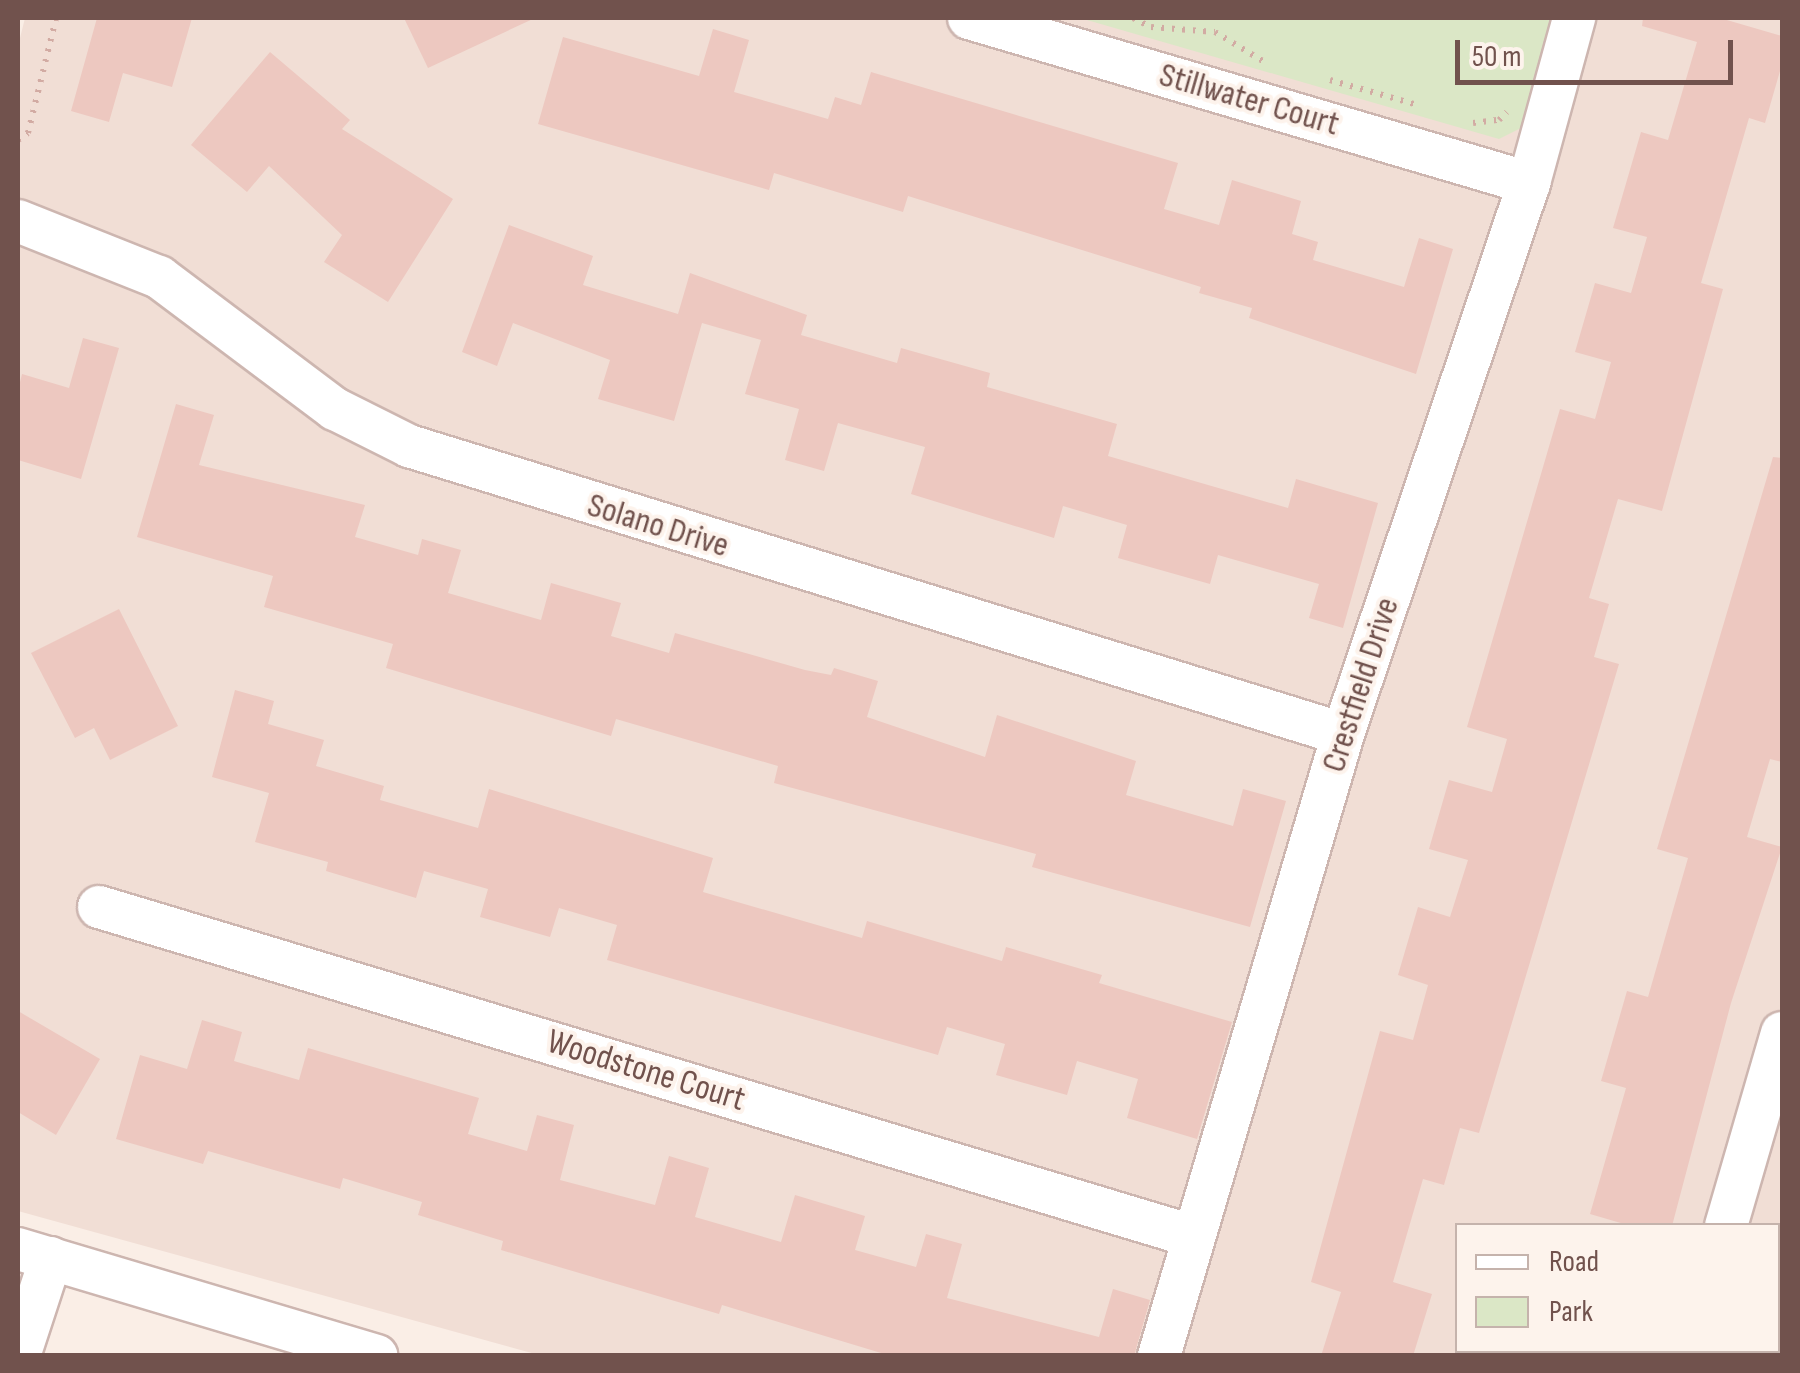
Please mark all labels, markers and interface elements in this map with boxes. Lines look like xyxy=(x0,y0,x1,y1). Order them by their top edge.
scale bar xyxy=(1460,20,1738,82)
text: 50 m xyxy=(1472,39,1521,75)
street label: Stillwater Court xyxy=(1154,54,1344,146)
street label: Solano Drive xyxy=(582,485,734,567)
street label: Crestfield Drive xyxy=(1313,593,1409,777)
street label: Woodstone Court xyxy=(542,1021,750,1121)
legend xyxy=(1455,1223,1780,1353)
text: Road xyxy=(1549,1244,1599,1280)
text: Park xyxy=(1549,1294,1593,1330)

